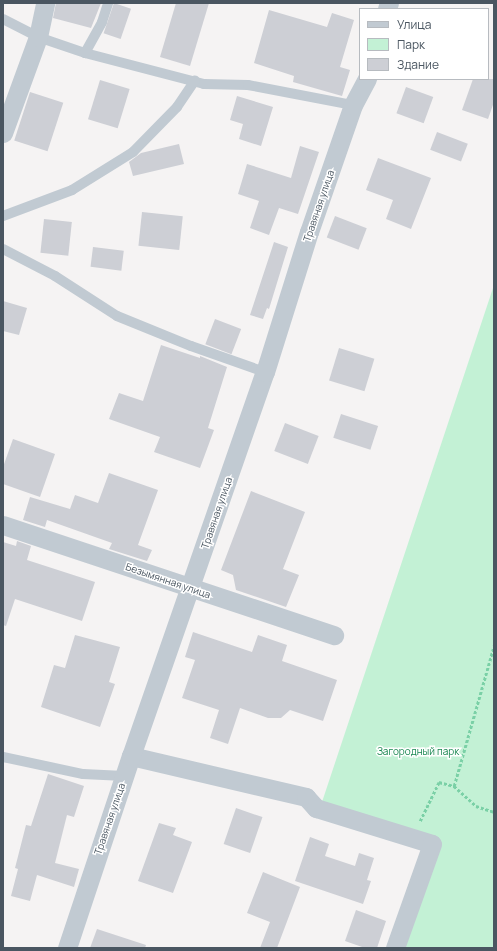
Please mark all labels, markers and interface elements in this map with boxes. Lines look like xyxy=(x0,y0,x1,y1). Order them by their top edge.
legend xyxy=(359,8,489,80)
text: Улица xyxy=(397,16,431,33)
text: Парк xyxy=(397,36,425,53)
text: Здание xyxy=(397,56,439,73)
street label: Травяная улица xyxy=(301,169,337,243)
street label: Травяная улица xyxy=(199,476,235,550)
street label: Безымянная улица xyxy=(124,561,212,601)
park label: Загородный парк xyxy=(377,746,459,758)
street label: Травяная улица xyxy=(92,782,128,856)

